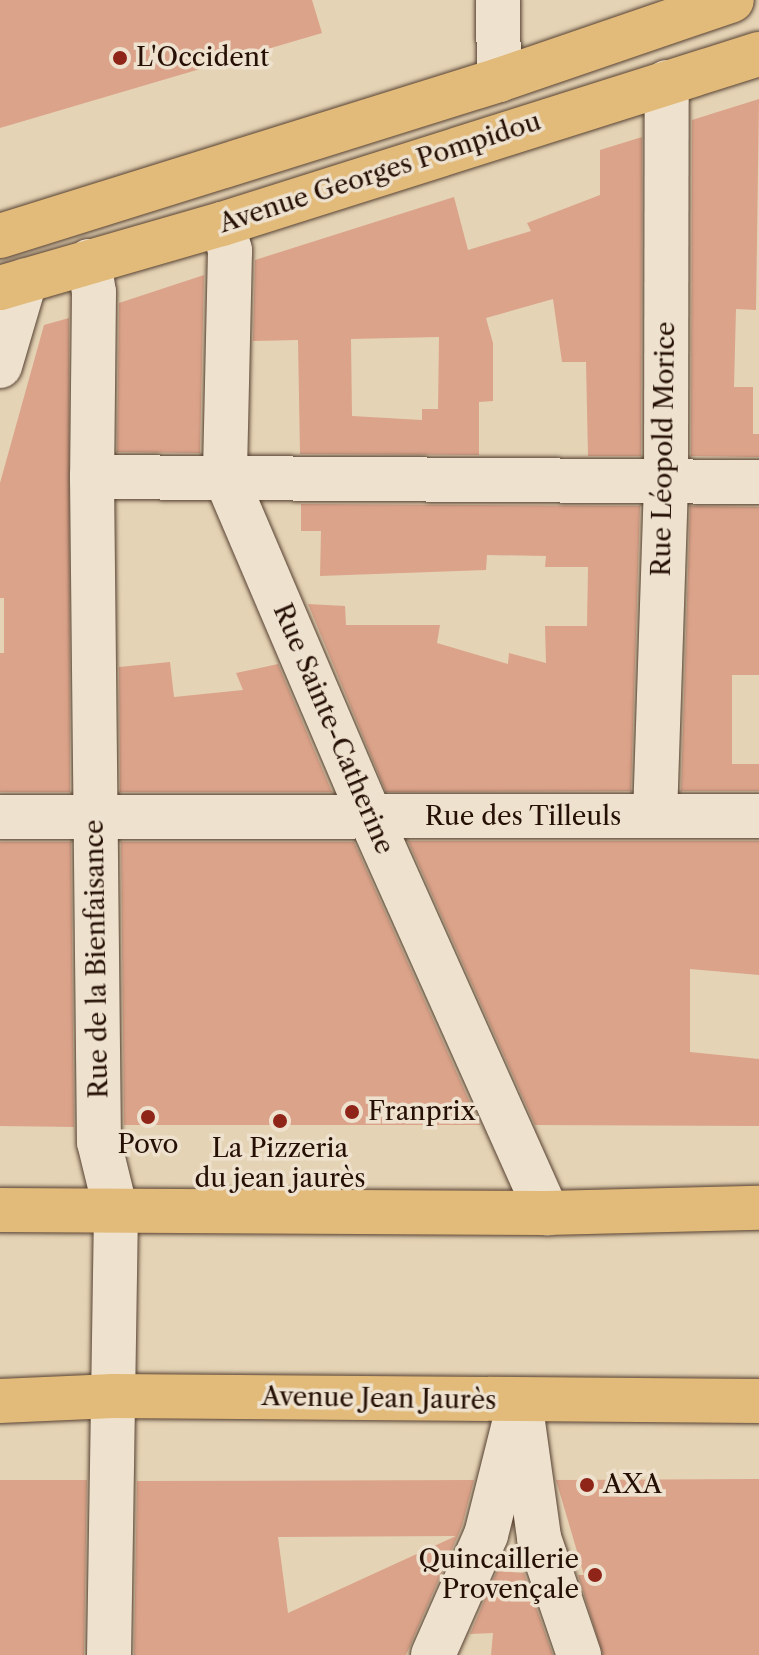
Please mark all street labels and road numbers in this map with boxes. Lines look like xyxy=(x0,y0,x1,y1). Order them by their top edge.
street label: Avenue Georges Pompidou xyxy=(215,106,545,240)
street label: Rue Léopold Morice xyxy=(646,321,682,577)
street label: Rue Sainte-Catherine xyxy=(266,599,400,859)
street label: Rue des Tilleuls xyxy=(424,801,622,833)
street label: Rue de la Bienfaisance xyxy=(79,819,115,1099)
street label: Avenue Jean Jaurès xyxy=(261,1381,497,1417)

